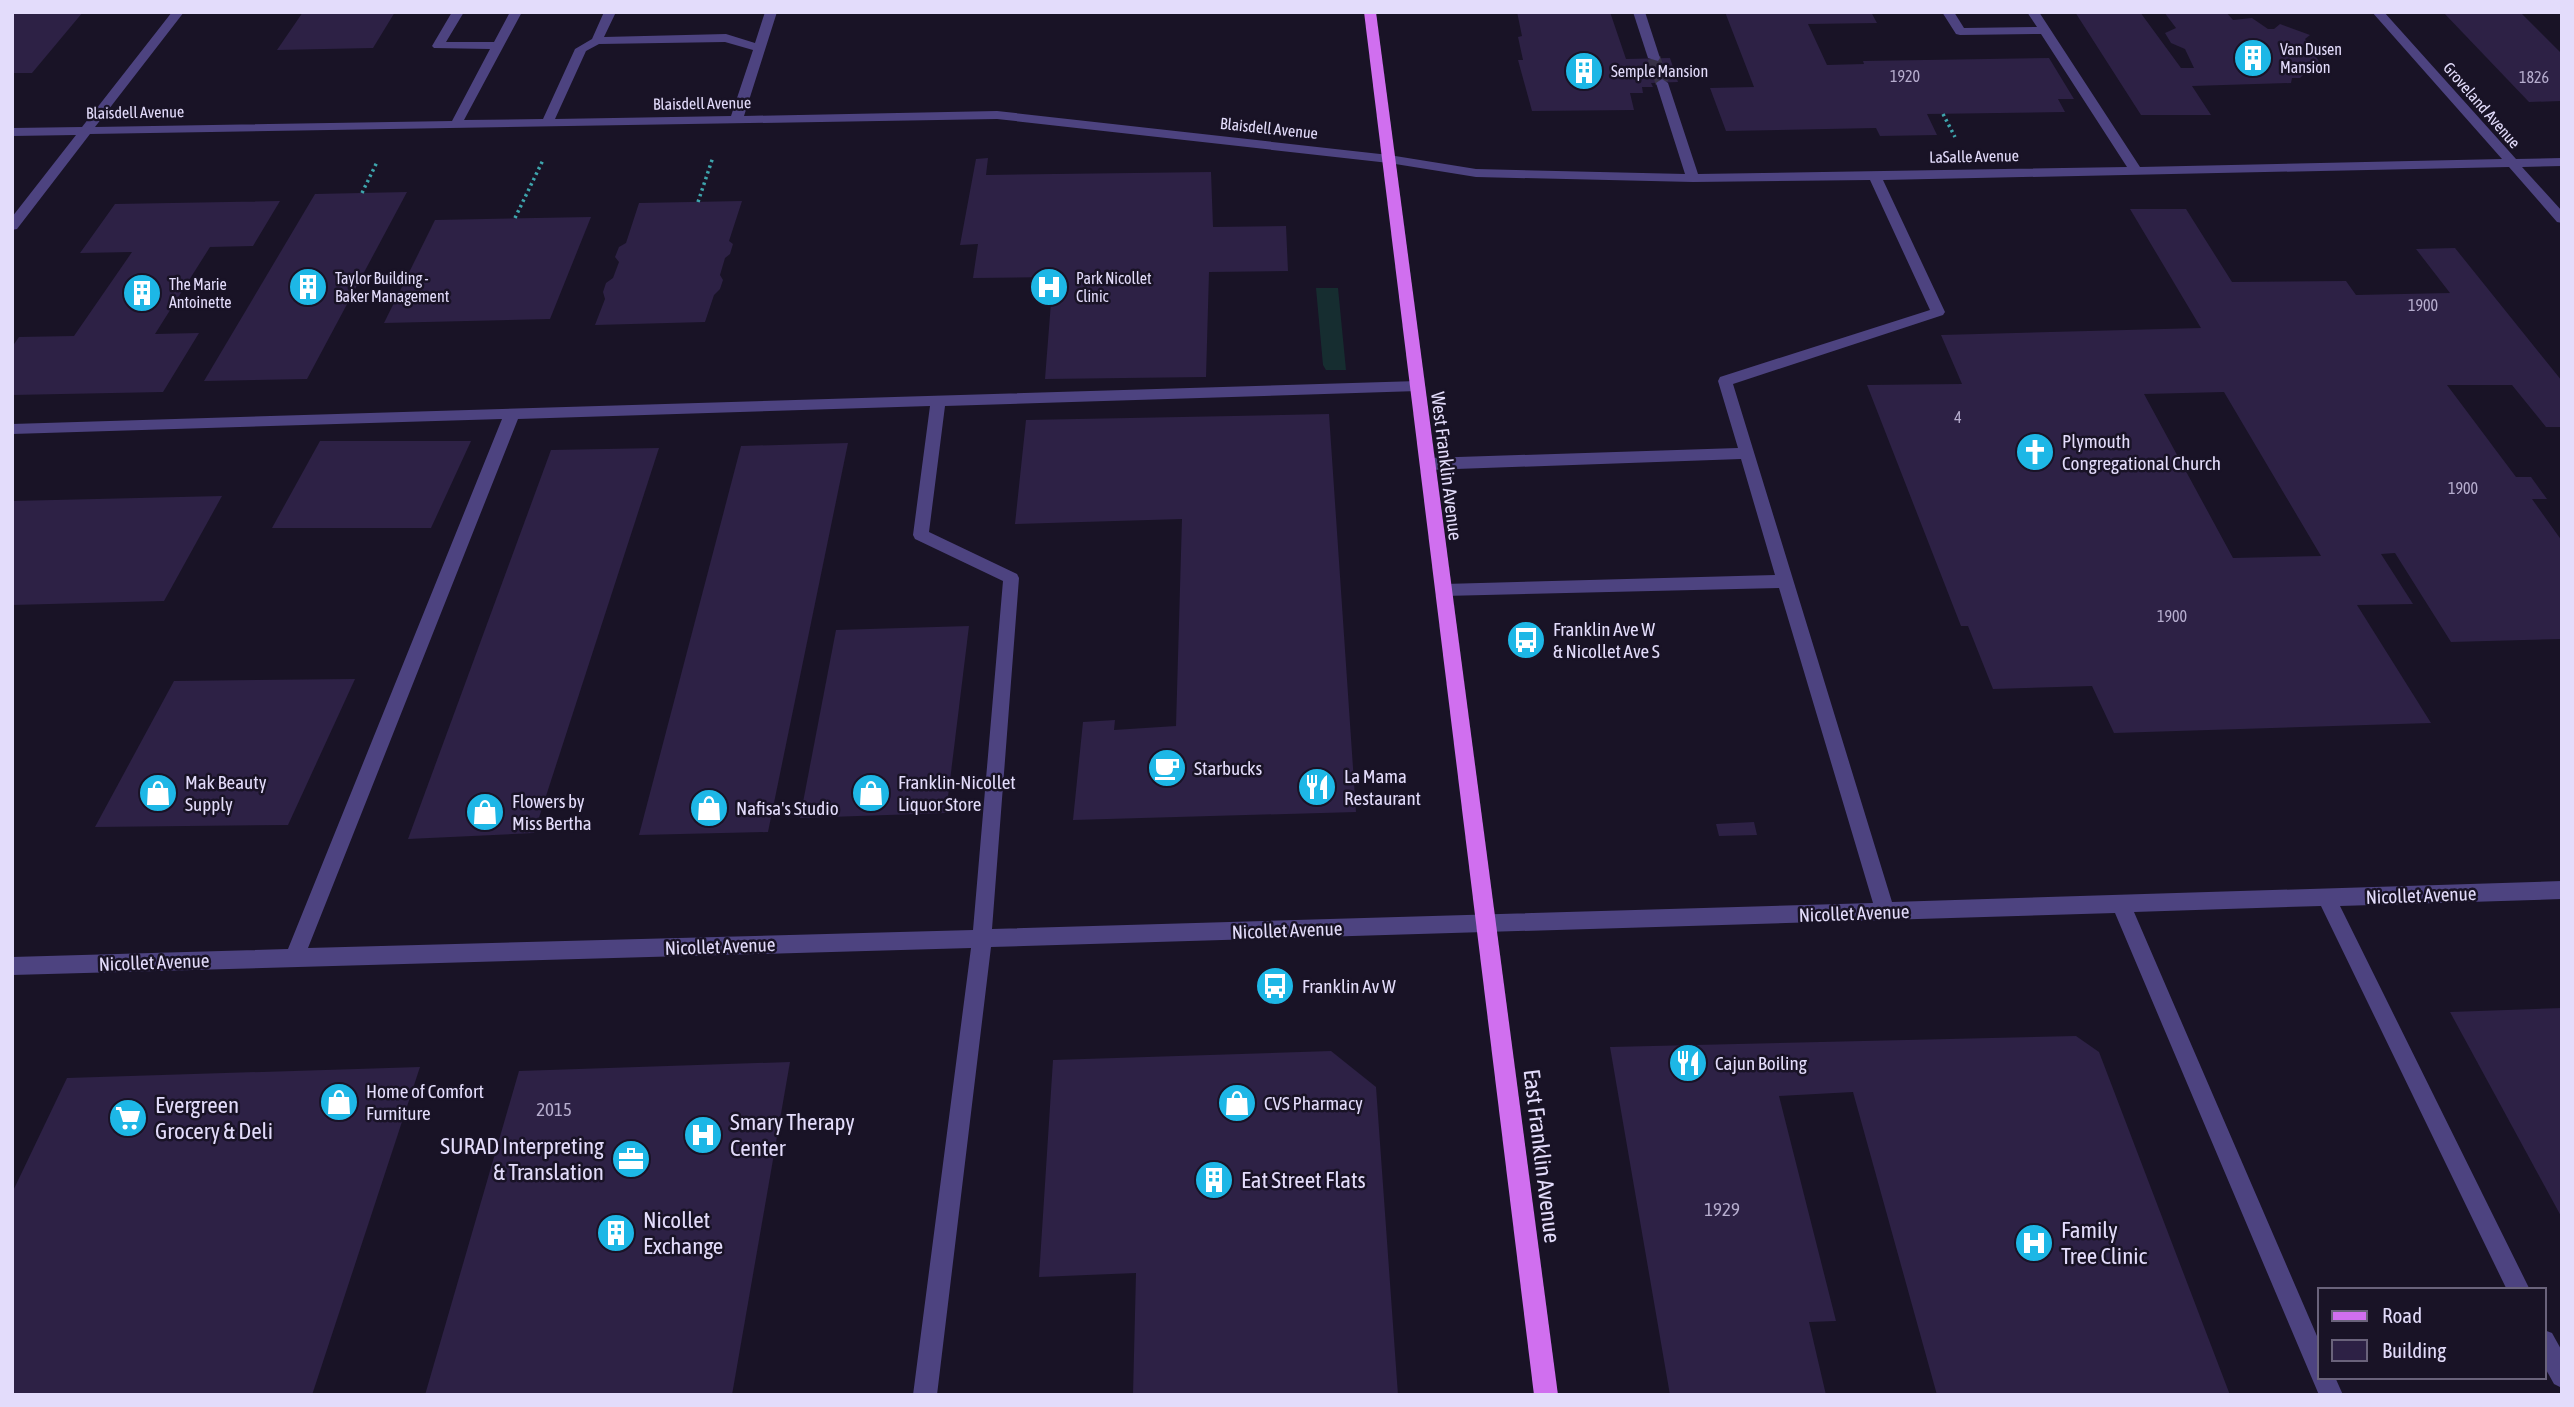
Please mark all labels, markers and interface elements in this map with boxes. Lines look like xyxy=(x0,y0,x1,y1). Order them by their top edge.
building icon: Van Dusen Mansion xyxy=(2232,37,2274,79)
place label: Van Dusen Mansion xyxy=(2280,40,2342,76)
building icon: Semple Mansion xyxy=(1563,50,1605,92)
street label: Groveland Avenue xyxy=(2440,58,2524,152)
place label: Semple Mansion xyxy=(1611,62,1708,81)
house number: 1920 xyxy=(1890,67,1920,85)
house number: 1826 xyxy=(2519,68,2549,86)
street label: Blaisdell Avenue xyxy=(653,93,751,113)
street label: Blaisdell Avenue xyxy=(86,102,184,122)
street label: Blaisdell Avenue xyxy=(1219,114,1319,142)
street label: LaSalle Avenue xyxy=(1929,146,2019,166)
building icon: Taylor Building - Baker Management xyxy=(287,266,329,308)
hospital icon: Park Nicollet Clinic xyxy=(1028,266,1070,308)
place label: Taylor Building - Baker Management xyxy=(335,269,450,306)
place label: Park Nicollet Clinic xyxy=(1076,269,1152,305)
building icon: The Marie Antoinette xyxy=(121,272,163,314)
place label: The Marie Antoinette xyxy=(169,275,232,311)
house number: 1900 xyxy=(2408,296,2438,314)
street label: West Franklin Avenue xyxy=(1427,391,1467,541)
house number: 4 xyxy=(1954,408,1962,426)
place label: Plymouth Congregational Church xyxy=(2062,430,2221,474)
church icon: Plymouth Congregational Church xyxy=(2014,431,2056,473)
house number: 1900 xyxy=(2448,479,2478,497)
house number: 1900 xyxy=(2157,607,2187,625)
place label: Franklin Ave W & Nicollet Ave S xyxy=(1553,618,1660,662)
bus stop icon: Franklin Ave W & Nicollet Ave S xyxy=(1505,619,1547,661)
cafe icon: Starbucks xyxy=(1146,747,1188,789)
place label: Starbucks xyxy=(1194,757,1262,779)
place label: La Mama Restaurant xyxy=(1344,765,1421,809)
restaurant icon: La Mama Restaurant xyxy=(1296,766,1338,808)
place label: Mak Beauty Supply xyxy=(185,771,267,815)
place label: Franklin-Nicollet Liquor Store xyxy=(898,771,1016,815)
shop icon: Mak Beauty Supply xyxy=(137,772,179,814)
shop icon: Franklin-Nicollet Liquor Store xyxy=(850,772,892,814)
shop icon: Nafisa's Studio xyxy=(688,787,730,829)
place label: Flowers by Miss Bertha xyxy=(512,790,592,834)
shop icon: Flowers by Miss Bertha xyxy=(464,791,506,833)
place label: Nafisa's Studio xyxy=(736,797,839,819)
street label: Nicollet Avenue xyxy=(2365,882,2477,908)
street label: Nicollet Avenue xyxy=(1798,900,1910,926)
street label: Nicollet Avenue xyxy=(1231,917,1343,943)
street label: Nicollet Avenue xyxy=(664,933,776,959)
street label: Nicollet Avenue xyxy=(98,949,210,975)
bus stop icon: Franklin Av W xyxy=(1254,965,1296,1007)
place label: Franklin Av W xyxy=(1302,975,1396,997)
restaurant icon: Cajun Boiling xyxy=(1667,1042,1709,1084)
place label: Cajun Boiling xyxy=(1715,1052,1808,1074)
street label: East Franklin Avenue xyxy=(1518,1068,1566,1244)
place label: Home of Comfort Furniture xyxy=(366,1080,484,1124)
shop icon: Home of Comfort Furniture xyxy=(318,1081,360,1123)
shop icon: CVS Pharmacy xyxy=(1216,1082,1258,1124)
place label: Evergreen Grocery & Deli xyxy=(155,1092,273,1144)
place label: CVS Pharmacy xyxy=(1264,1092,1363,1114)
supermarket icon: Evergreen Grocery & Deli xyxy=(107,1097,149,1139)
house number: 2015 xyxy=(536,1098,572,1120)
place label: Smary Therapy Center xyxy=(730,1109,855,1161)
hospital icon: Smary Therapy Center xyxy=(682,1114,724,1156)
place label: SURAD Interpreting & Translation xyxy=(440,1133,604,1185)
office icon: SURAD Interpreting & Translation xyxy=(610,1138,652,1180)
building icon: Eat Street Flats xyxy=(1193,1159,1235,1201)
place label: Eat Street Flats xyxy=(1241,1167,1366,1193)
house number: 1929 xyxy=(1704,1198,1740,1220)
place label: Nicollet Exchange xyxy=(643,1207,723,1259)
building icon: Nicollet Exchange xyxy=(595,1212,637,1254)
place label: Family Tree Clinic xyxy=(2061,1217,2148,1269)
hospital icon: Family Tree Clinic xyxy=(2013,1222,2055,1264)
legend xyxy=(2318,1288,2546,1379)
text: Road xyxy=(2382,1303,2422,1327)
text: Building xyxy=(2382,1338,2446,1362)

